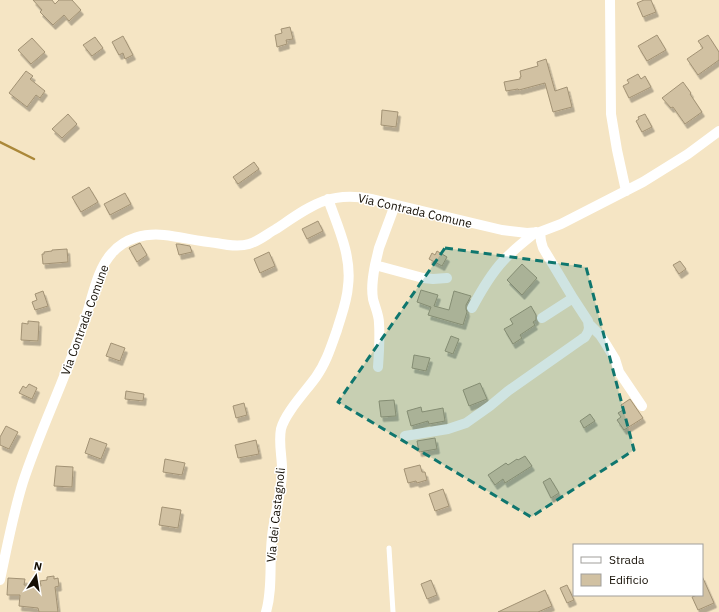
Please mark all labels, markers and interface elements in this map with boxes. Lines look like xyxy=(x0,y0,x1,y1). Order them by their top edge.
street label: Via Contrada Comune xyxy=(357,190,474,231)
street label: Via Contrada Comune xyxy=(58,262,112,377)
street label: Via dei Castagnoli xyxy=(263,467,288,563)
legend xyxy=(573,544,703,596)
text: Strada xyxy=(609,552,645,567)
north arrow xyxy=(16,556,56,596)
text: N xyxy=(33,559,43,574)
text: Edificio xyxy=(609,572,649,587)

